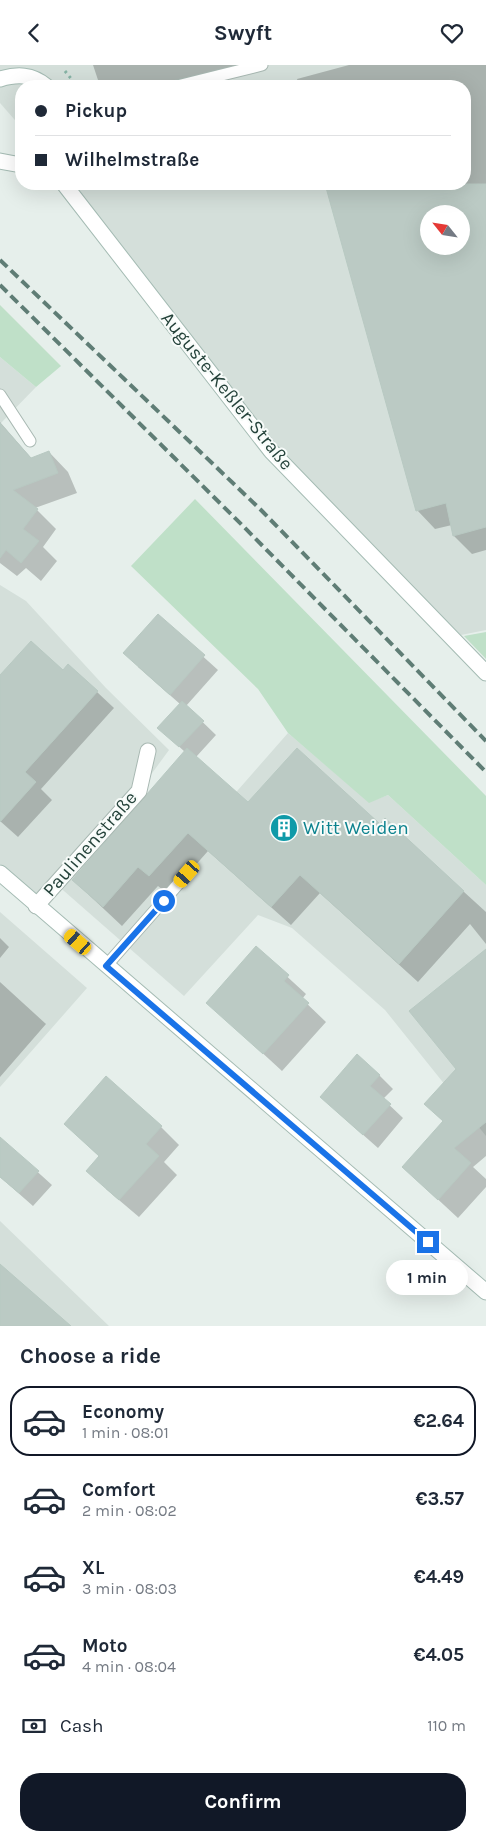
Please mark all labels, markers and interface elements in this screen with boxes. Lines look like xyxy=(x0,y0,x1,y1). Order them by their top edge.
icon: back xyxy=(20,19,48,47)
icon: heart xyxy=(438,19,466,47)
text: Swyft xyxy=(214,20,272,46)
text: Pickup xyxy=(65,100,127,122)
text: Wilhelmstraße xyxy=(65,149,199,171)
north arrow xyxy=(420,205,470,255)
map controls xyxy=(420,205,470,255)
street label: Auguste-Keßler-Straße xyxy=(156,308,298,474)
street label: Paulinenstraße xyxy=(38,787,142,901)
building icon: Witt Weiden xyxy=(269,813,299,843)
place label: Witt Weiden xyxy=(303,817,409,839)
car xyxy=(171,858,202,890)
route start xyxy=(153,890,175,912)
car xyxy=(61,926,94,958)
route end xyxy=(417,1231,439,1253)
callout: 1 min xyxy=(387,1259,469,1295)
text: 1 min xyxy=(407,1268,447,1287)
text: Choose a ride xyxy=(20,1343,161,1369)
icon: car xyxy=(22,1399,67,1444)
text: Economy xyxy=(82,1401,164,1423)
text: €2.64 xyxy=(414,1410,464,1432)
text: 1 min · 08:01 xyxy=(82,1423,169,1442)
icon: car xyxy=(22,1477,67,1522)
text: Comfort xyxy=(82,1479,156,1501)
text: €3.57 xyxy=(416,1488,464,1510)
text: 2 min · 08:02 xyxy=(82,1501,177,1520)
icon: car xyxy=(22,1555,67,1600)
text: XL xyxy=(82,1557,104,1579)
text: €4.49 xyxy=(414,1566,464,1588)
text: 3 min · 08:03 xyxy=(82,1579,177,1598)
icon: car xyxy=(22,1633,67,1678)
text: Moto xyxy=(82,1635,128,1657)
text: €4.05 xyxy=(413,1644,464,1666)
text: 4 min · 08:04 xyxy=(82,1657,176,1676)
icon: cash xyxy=(20,1712,48,1740)
text: Cash xyxy=(60,1715,104,1737)
text: 110 m xyxy=(427,1716,466,1735)
button: Confirm xyxy=(20,1773,466,1831)

